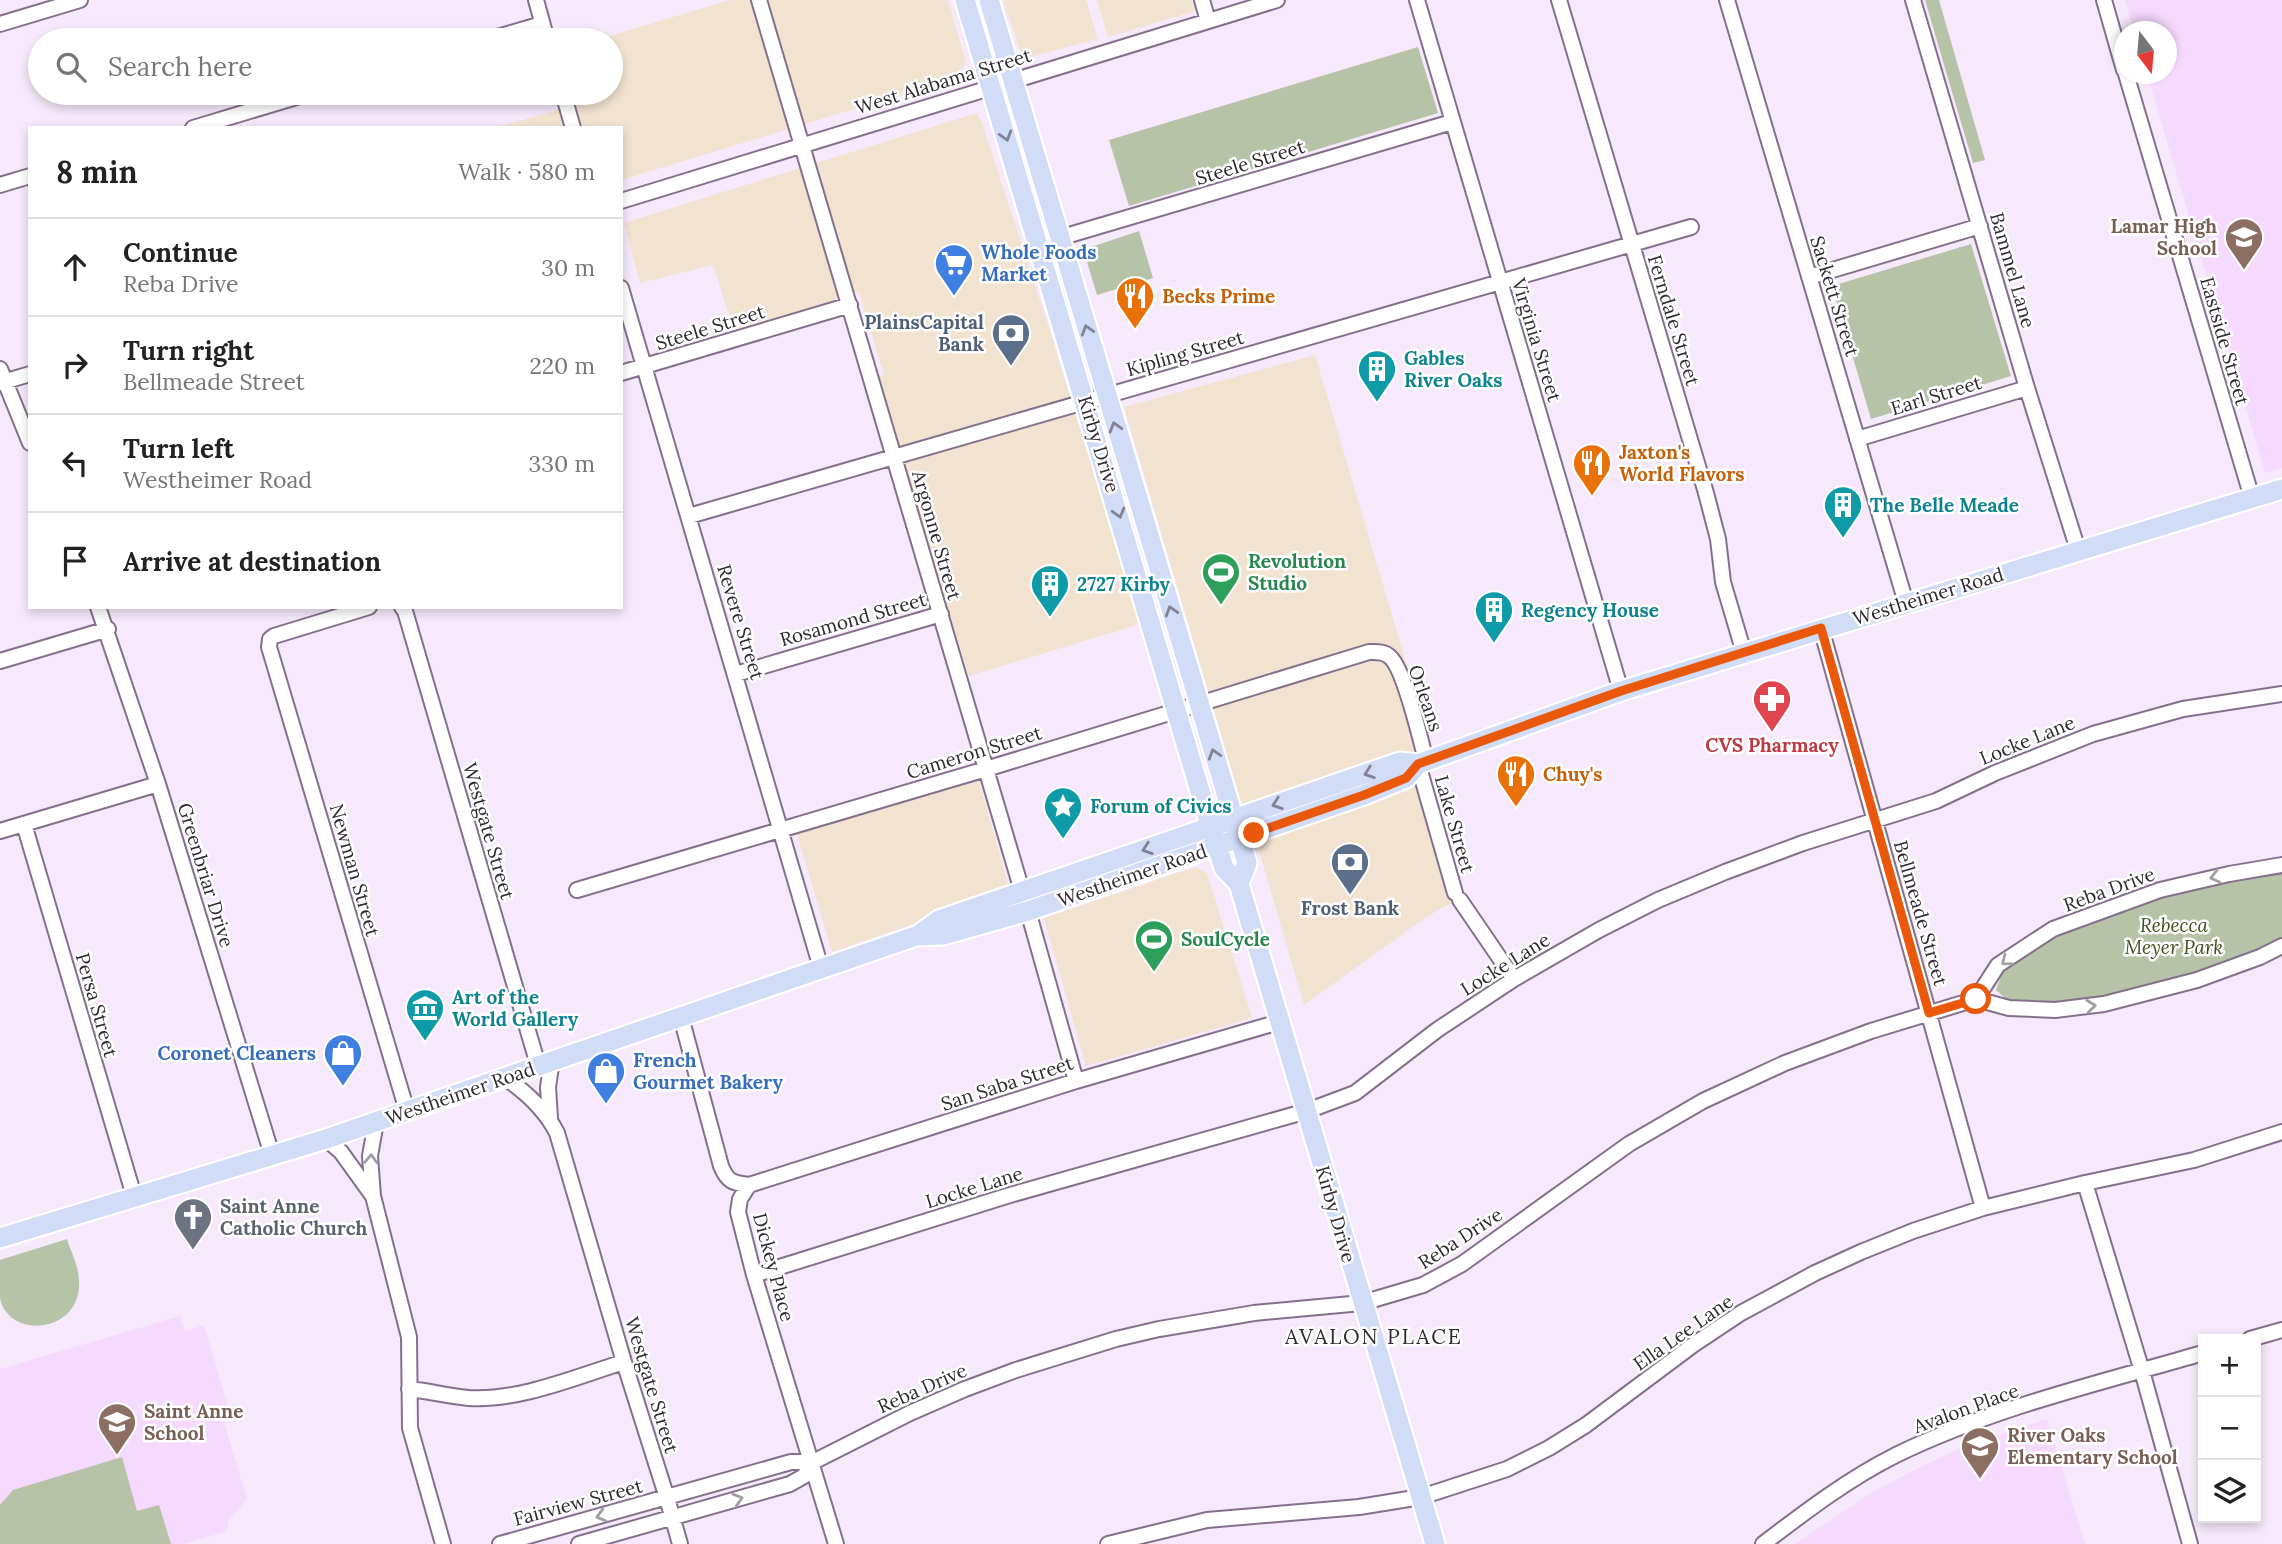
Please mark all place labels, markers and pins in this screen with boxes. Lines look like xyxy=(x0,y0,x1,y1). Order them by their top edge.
place label: Lamar High School xyxy=(2110,214,2217,260)
school or university icon: Lamar High School xyxy=(2223,216,2265,271)
place label: Whole Foods Market xyxy=(981,240,1097,286)
supermarket icon: Whole Foods Market xyxy=(933,242,975,297)
restaurant icon: Becks Prime xyxy=(1114,275,1156,330)
place label: Becks Prime xyxy=(1162,284,1275,308)
place label: PlainsCapital Bank xyxy=(864,310,984,356)
bank icon: PlainsCapital Bank xyxy=(990,312,1032,367)
place label: Gables River Oaks xyxy=(1404,346,1502,392)
building icon: Gables River Oaks xyxy=(1356,348,1398,403)
place label: Jaxton's World Flavors xyxy=(1619,440,1745,486)
restaurant icon: Jaxton's World Flavors xyxy=(1571,442,1613,497)
building icon: The Belle Meade xyxy=(1822,484,1864,539)
place label: The Belle Meade xyxy=(1870,493,2019,517)
place label: Revolution Studio xyxy=(1248,549,1346,595)
sports icon: Revolution Studio xyxy=(1200,551,1242,606)
building icon: 2727 Kirby xyxy=(1029,563,1071,618)
place label: 2727 Kirby xyxy=(1077,572,1171,596)
building icon: Regency House xyxy=(1473,589,1515,644)
place label: Regency House xyxy=(1521,598,1659,622)
pharmacy icon: CVS Pharmacy xyxy=(1751,678,1793,733)
place label: CVS Pharmacy xyxy=(1705,733,1839,757)
restaurant icon: Chuy's xyxy=(1495,753,1537,808)
place label: Chuy's xyxy=(1543,762,1602,786)
place icon: Forum of Civics xyxy=(1042,785,1084,840)
place label: Forum of Civics xyxy=(1090,794,1231,818)
bank icon: Frost Bank xyxy=(1329,841,1371,896)
place label: Frost Bank xyxy=(1301,896,1399,920)
sports icon: SoulCycle xyxy=(1133,918,1175,973)
place label: SoulCycle xyxy=(1181,927,1270,951)
place label: Art of the World Gallery xyxy=(452,985,579,1031)
museum icon: Art of the World Gallery xyxy=(404,987,446,1042)
shop icon: Coronet Cleaners xyxy=(322,1032,364,1087)
place label: Coronet Cleaners xyxy=(157,1041,316,1065)
place label: French Gourmet Bakery xyxy=(633,1048,783,1094)
shop icon: French Gourmet Bakery xyxy=(585,1050,627,1105)
place label: Saint Anne Catholic Church xyxy=(220,1194,368,1240)
church icon: Saint Anne Catholic Church xyxy=(172,1196,214,1251)
place label: Saint Anne School xyxy=(144,1399,243,1445)
school or university icon: Saint Anne School xyxy=(96,1401,138,1456)
place label: River Oaks Elementary School xyxy=(2007,1423,2178,1469)
school or university icon: River Oaks Elementary School xyxy=(1959,1425,2001,1480)

